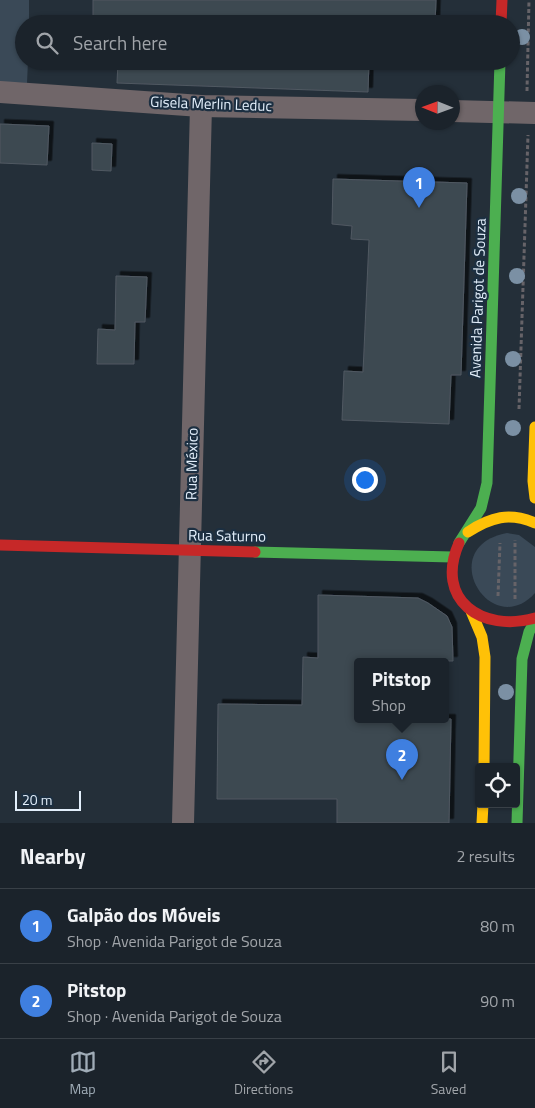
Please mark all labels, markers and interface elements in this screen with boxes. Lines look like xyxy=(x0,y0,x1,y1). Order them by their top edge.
search box xyxy=(15,15,520,70)
text: Search here xyxy=(73,28,167,57)
icon: search xyxy=(33,29,61,57)
north arrow xyxy=(415,85,460,130)
street label: Gisela Merlin Leduc xyxy=(150,90,272,117)
pin: 1 xyxy=(403,167,435,208)
street label: Avenida Parigot de Souza xyxy=(463,217,492,378)
street label: Rua México xyxy=(179,427,204,500)
your location xyxy=(352,467,378,493)
street label: Rua Saturno xyxy=(188,523,266,548)
popup xyxy=(354,658,449,723)
text: Pitstop xyxy=(372,664,431,693)
text: Shop xyxy=(372,693,406,717)
pin: 2 xyxy=(386,739,418,780)
map controls xyxy=(475,763,520,808)
button: locate xyxy=(475,763,520,808)
scale bar xyxy=(15,788,81,811)
text: 20 m xyxy=(22,789,52,810)
text: Nearby xyxy=(20,840,85,872)
text: 2 results xyxy=(456,844,515,868)
text: Galpão dos Móveis xyxy=(67,900,221,929)
text: 1 xyxy=(32,914,40,938)
text: 80 m xyxy=(480,914,515,938)
text: Shop · Avenida Parigot de Souza xyxy=(67,929,282,953)
text: Pitstop xyxy=(67,975,126,1004)
text: 2 xyxy=(32,989,40,1013)
text: 90 m xyxy=(480,989,515,1013)
text: Shop · Avenida Parigot de Souza xyxy=(67,1004,282,1028)
tab: Map xyxy=(69,1048,97,1099)
tab: Directions xyxy=(234,1048,293,1099)
tab: Saved xyxy=(431,1048,466,1099)

